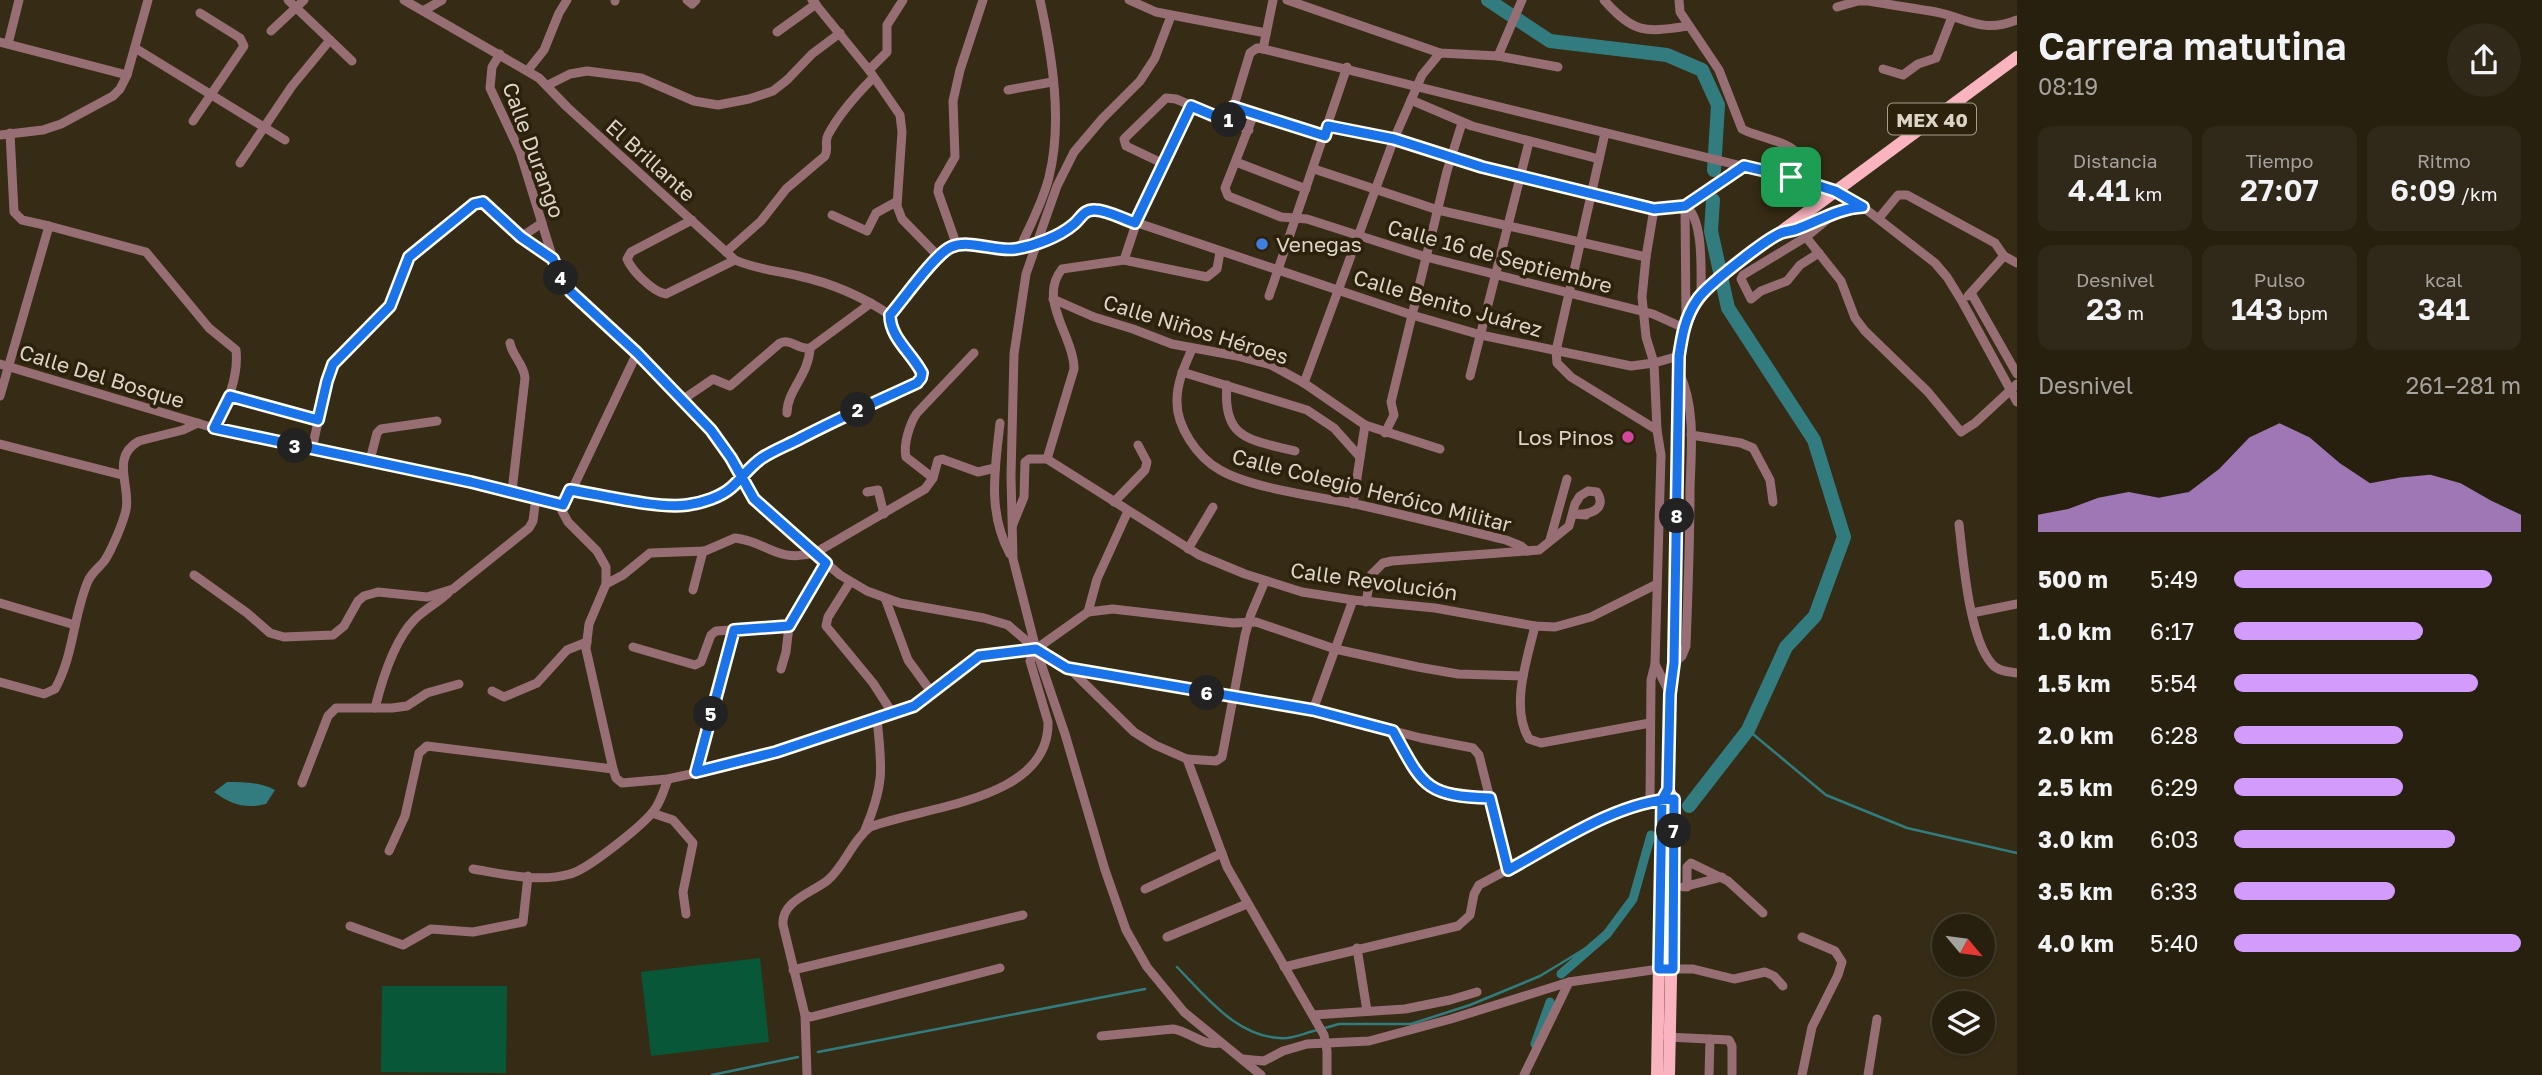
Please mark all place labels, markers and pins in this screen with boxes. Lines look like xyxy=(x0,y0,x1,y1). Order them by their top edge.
pin: 1 xyxy=(1212,102,1246,138)
pin xyxy=(1761,147,1821,207)
place label: Venegas xyxy=(1276,231,1362,257)
marker: Venegas xyxy=(1254,236,1270,252)
pin: 4 xyxy=(544,260,578,296)
pin: 2 xyxy=(840,392,876,428)
place label: Los Pinos xyxy=(1517,424,1614,450)
pin: 3 xyxy=(278,428,312,464)
marker: Los Pinos xyxy=(1620,429,1636,445)
pin: 8 xyxy=(1660,498,1694,534)
pin: 6 xyxy=(1190,676,1224,710)
pin: 5 xyxy=(694,696,728,732)
pin: 7 xyxy=(1656,814,1692,848)

